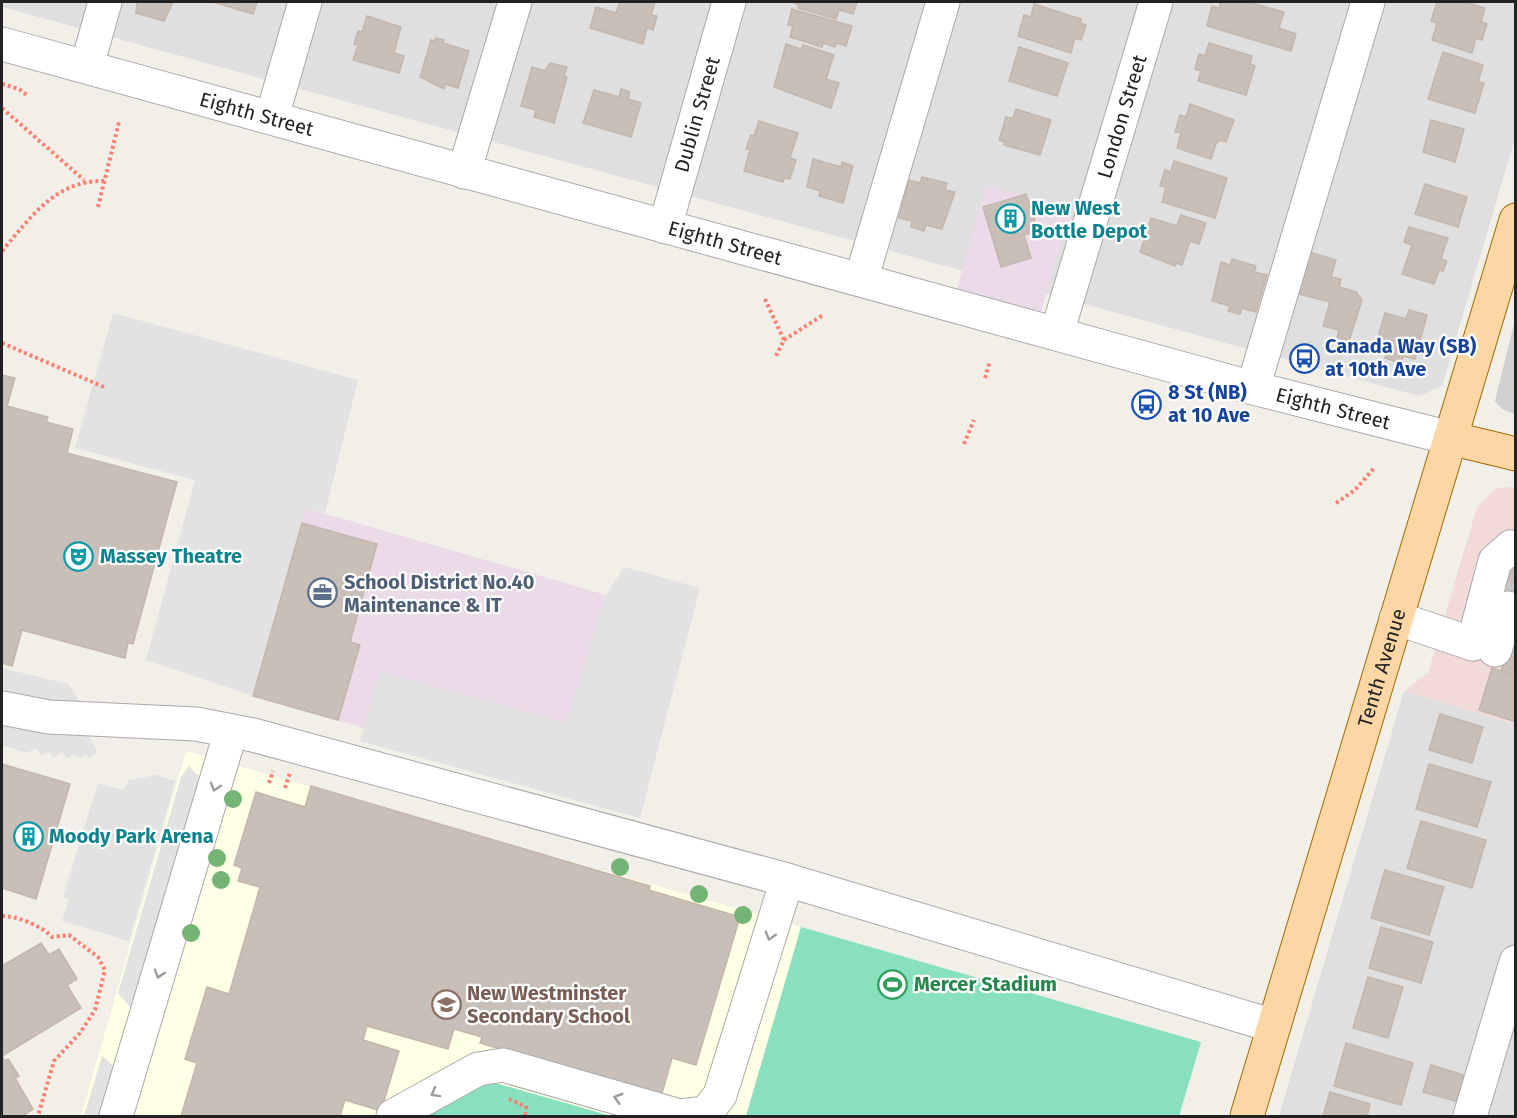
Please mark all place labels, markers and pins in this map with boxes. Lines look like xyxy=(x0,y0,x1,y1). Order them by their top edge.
place label: New West Bottle Depot xyxy=(1031,196,1148,243)
building icon: New West Bottle Depot xyxy=(994,203,1026,235)
place label: Canada Way (SB) at 10th Ave xyxy=(1325,334,1477,381)
bus stop icon: Canada Way (SB) at 10th Ave xyxy=(1288,342,1320,374)
place label: 8 St (NB) at 10 Ave xyxy=(1168,380,1250,427)
bus stop icon: 8 St (NB) at 10 Ave xyxy=(1131,388,1163,420)
theatre icon: Massey Theatre xyxy=(63,540,95,572)
place label: Massey Theatre xyxy=(100,544,242,568)
place label: School District No.40 Maintenance & IT xyxy=(344,570,534,617)
office icon: School District No.40 Maintenance & IT xyxy=(307,577,339,609)
building icon: Moody Park Arena xyxy=(12,820,44,852)
place label: Moody Park Arena xyxy=(49,824,214,848)
sports icon: Mercer Stadium xyxy=(877,968,909,1000)
place label: Mercer Stadium xyxy=(914,972,1057,996)
place label: New Westminster Secondary School xyxy=(467,981,630,1028)
school or university icon: New Westminster Secondary School xyxy=(430,988,462,1020)

